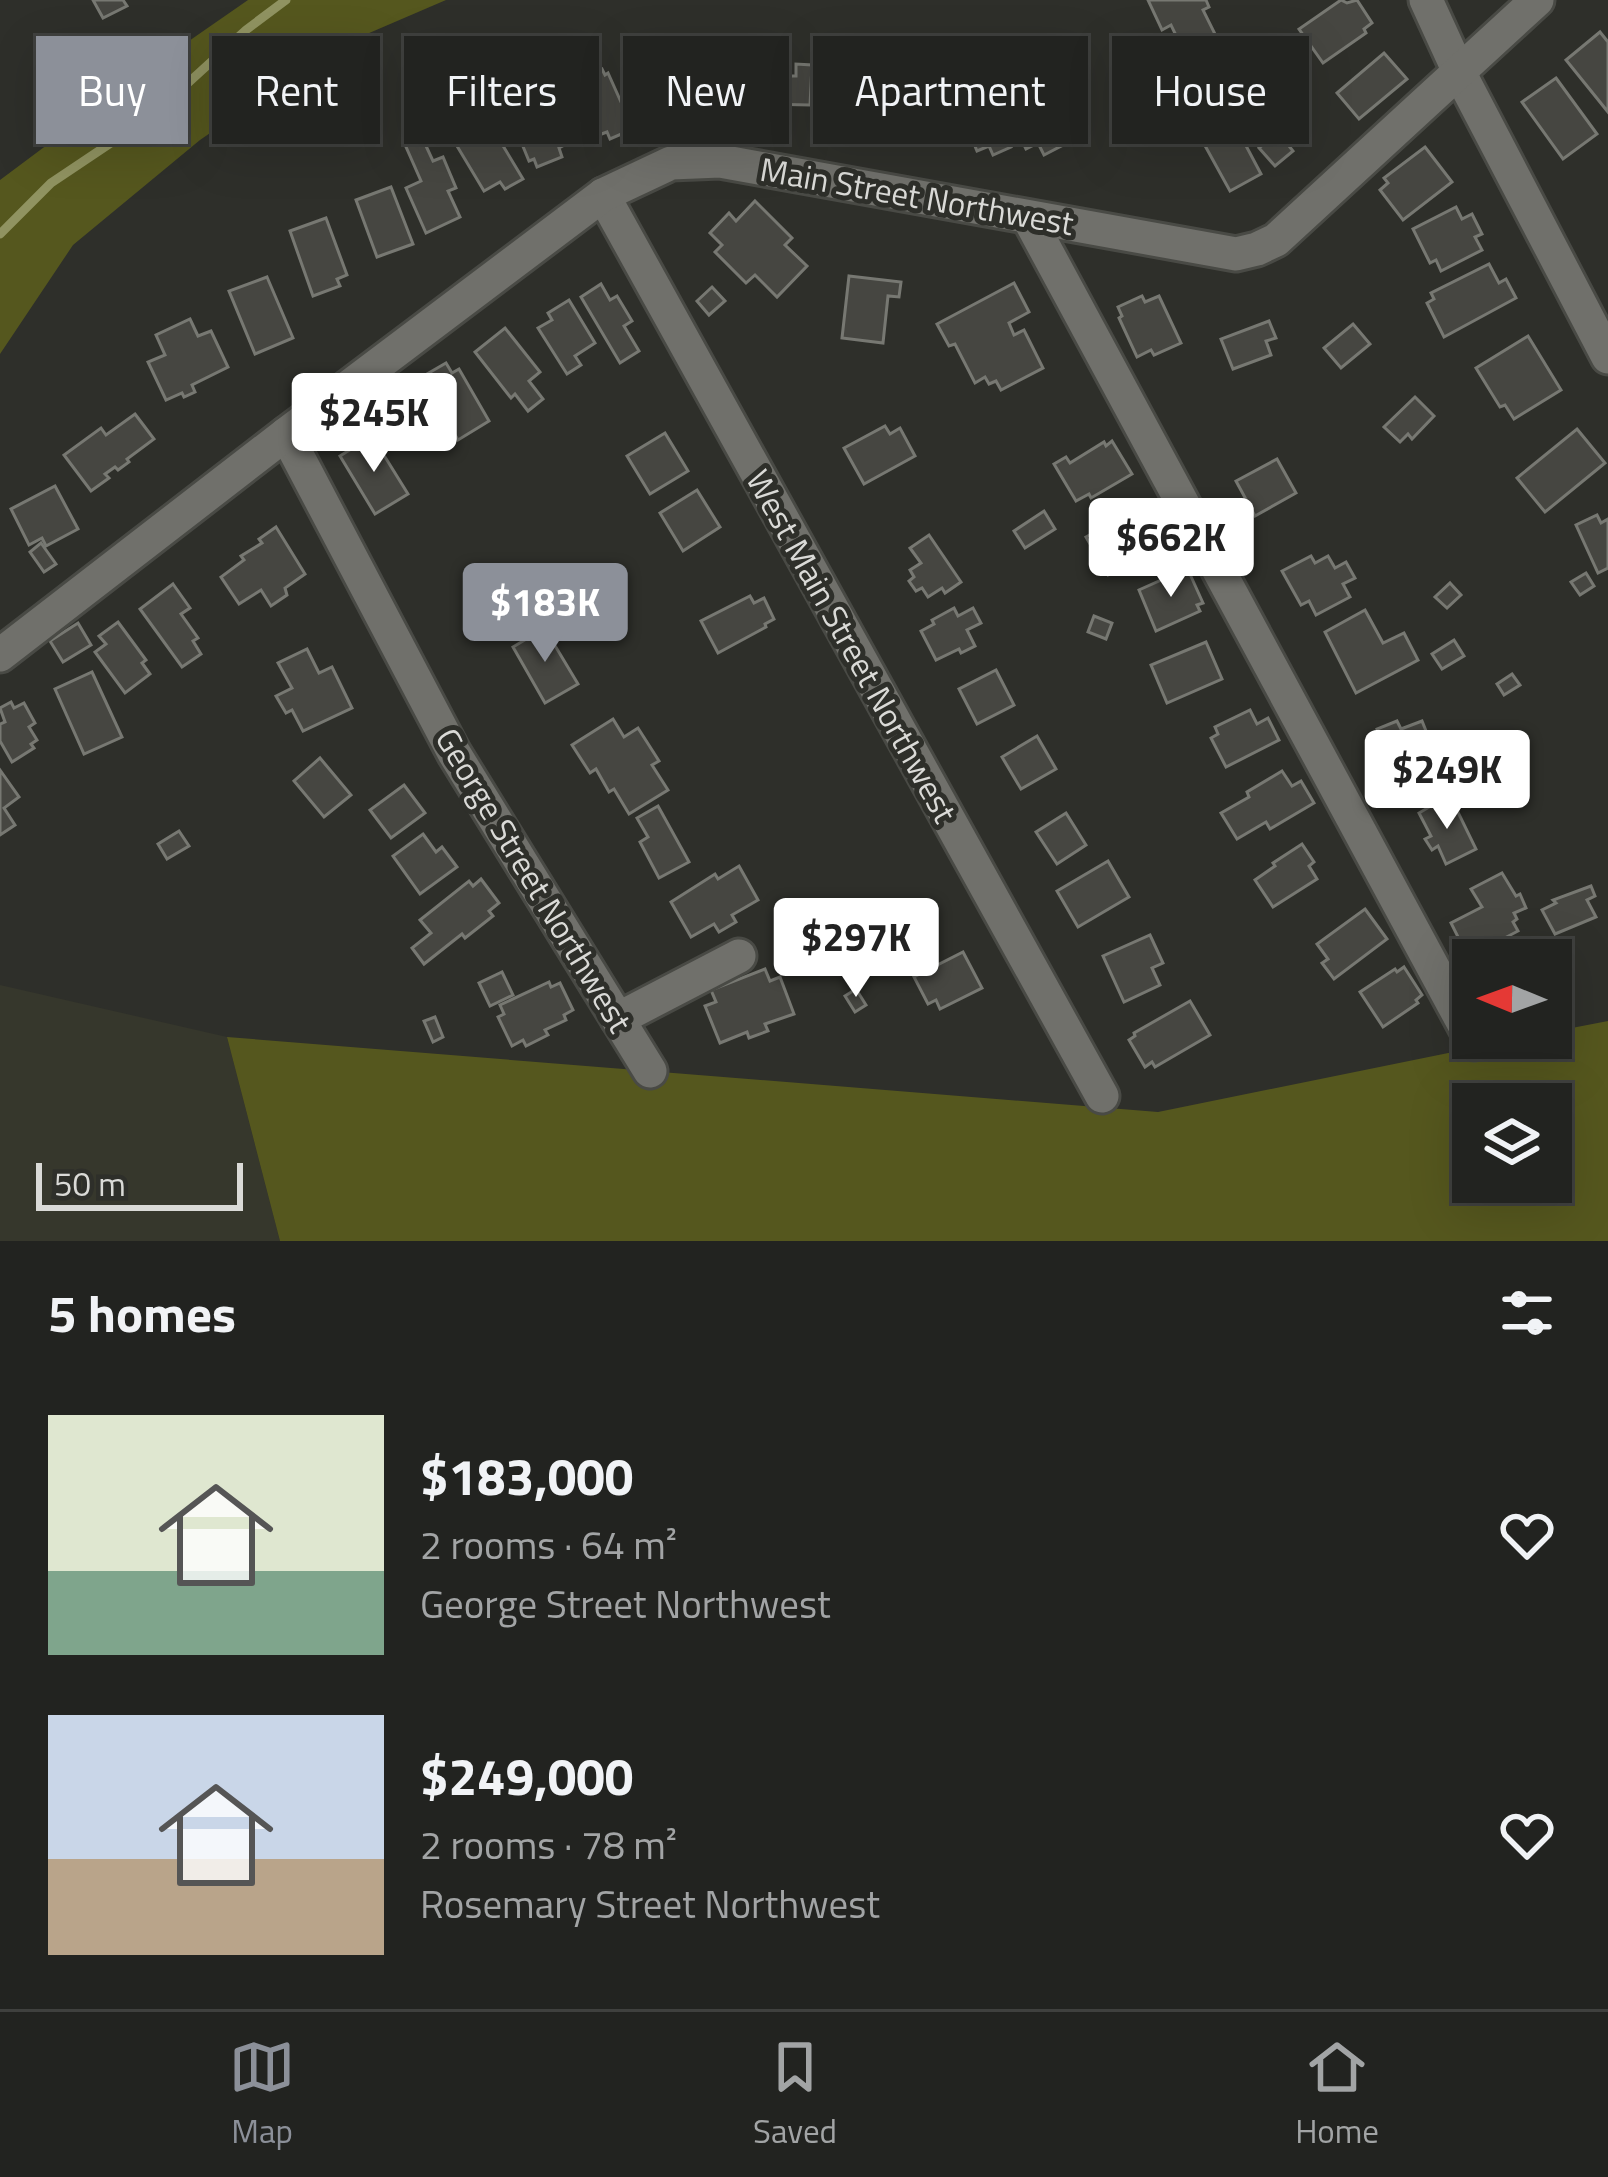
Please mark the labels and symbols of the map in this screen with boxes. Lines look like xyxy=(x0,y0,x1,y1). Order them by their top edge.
street label: Main Street Northwest xyxy=(756,144,1078,248)
pin: $245K xyxy=(290,373,458,475)
street label: West Main Street Northwest xyxy=(734,460,970,832)
pin: $662K xyxy=(1087,498,1255,600)
pin: $183K xyxy=(461,563,629,665)
street label: George Street Northwest xyxy=(423,718,645,1042)
pin: $249K xyxy=(1363,730,1531,832)
pin: $297K xyxy=(772,898,940,1000)
north arrow xyxy=(1452,939,1572,1059)
scale bar xyxy=(36,1157,243,1210)

